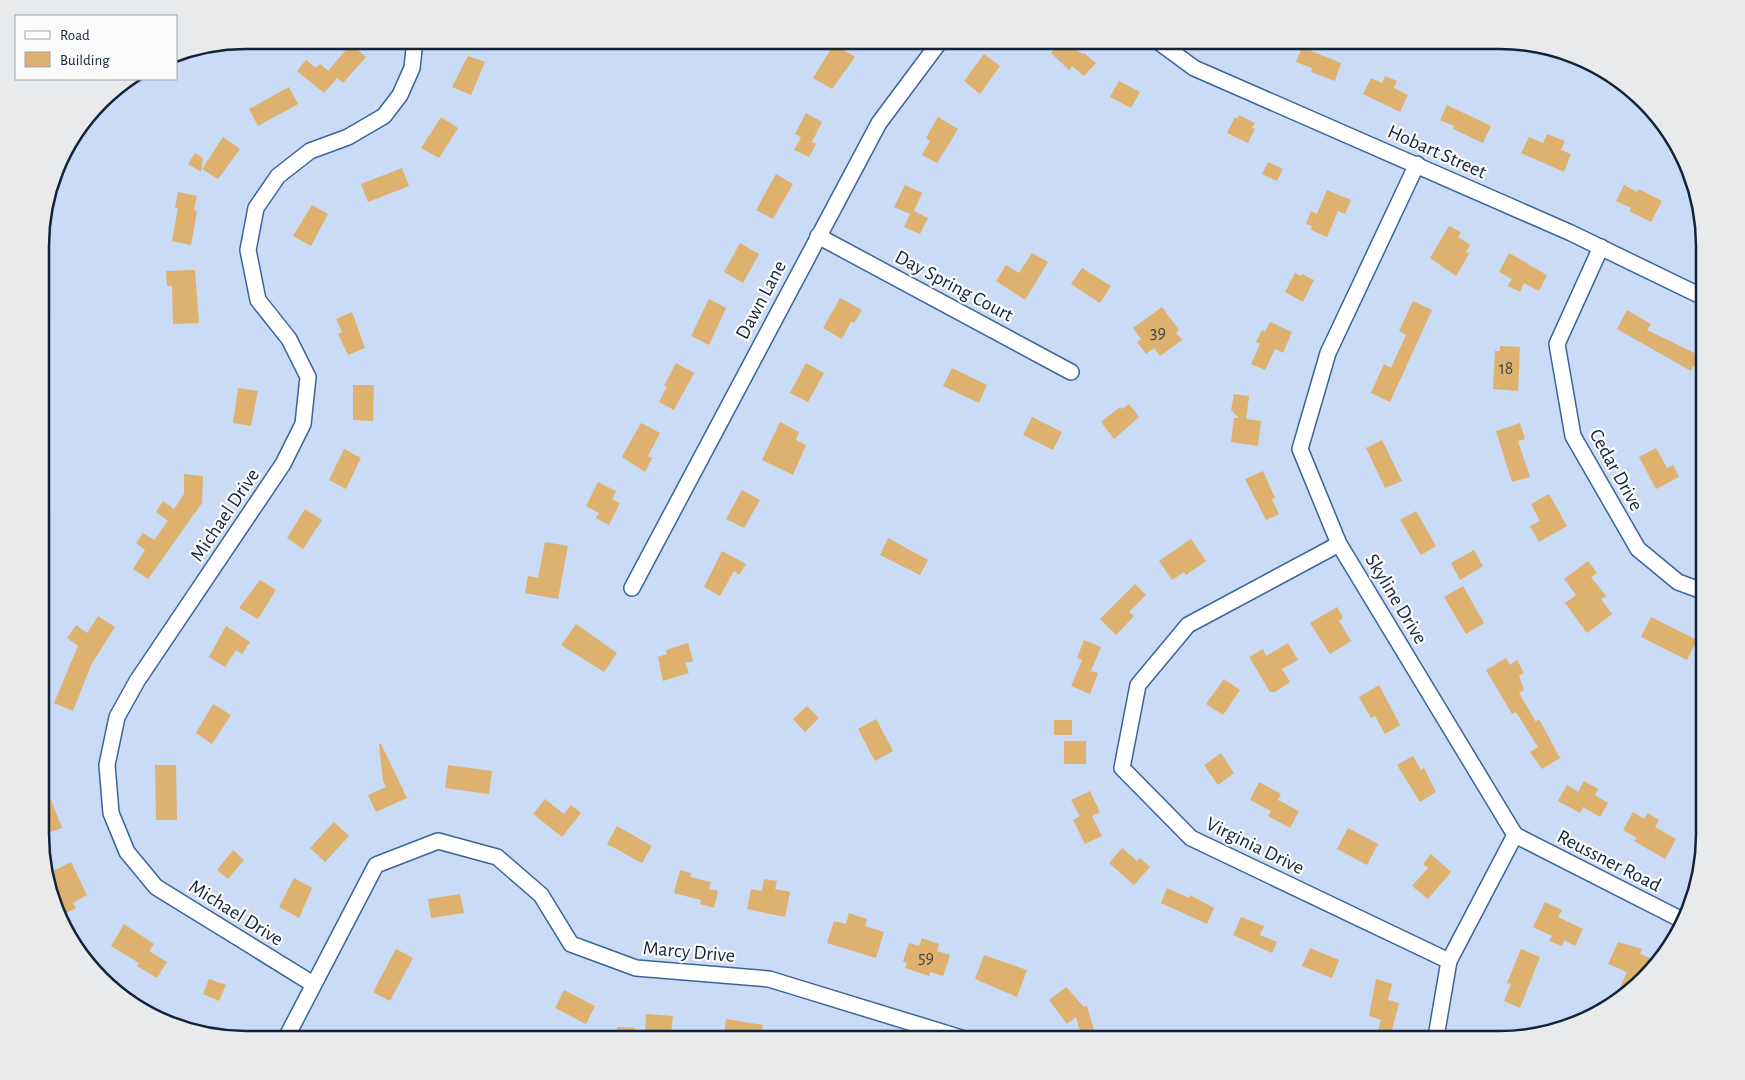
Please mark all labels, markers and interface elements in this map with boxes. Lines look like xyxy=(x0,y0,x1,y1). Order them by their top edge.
legend xyxy=(15,15,178,80)
text: Road xyxy=(60,28,90,43)
text: Building xyxy=(60,53,110,68)
street label: Hobart Street xyxy=(1385,121,1490,183)
street label: Day Spring Court xyxy=(892,247,1017,326)
street label: Dawn Lane xyxy=(732,257,790,343)
house number: 39 xyxy=(1150,324,1166,342)
house number: 18 xyxy=(1499,360,1513,378)
street label: Cedar Drive xyxy=(1585,426,1647,514)
street label: Michael Drive xyxy=(187,465,263,565)
street label: Skyline Drive xyxy=(1361,551,1431,647)
street label: Virginia Drive xyxy=(1203,814,1307,878)
street label: Reussner Road xyxy=(1554,826,1664,896)
street label: Michael Drive xyxy=(185,876,287,950)
street label: Marcy Drive xyxy=(642,938,736,966)
house number: 59 xyxy=(918,949,934,967)

